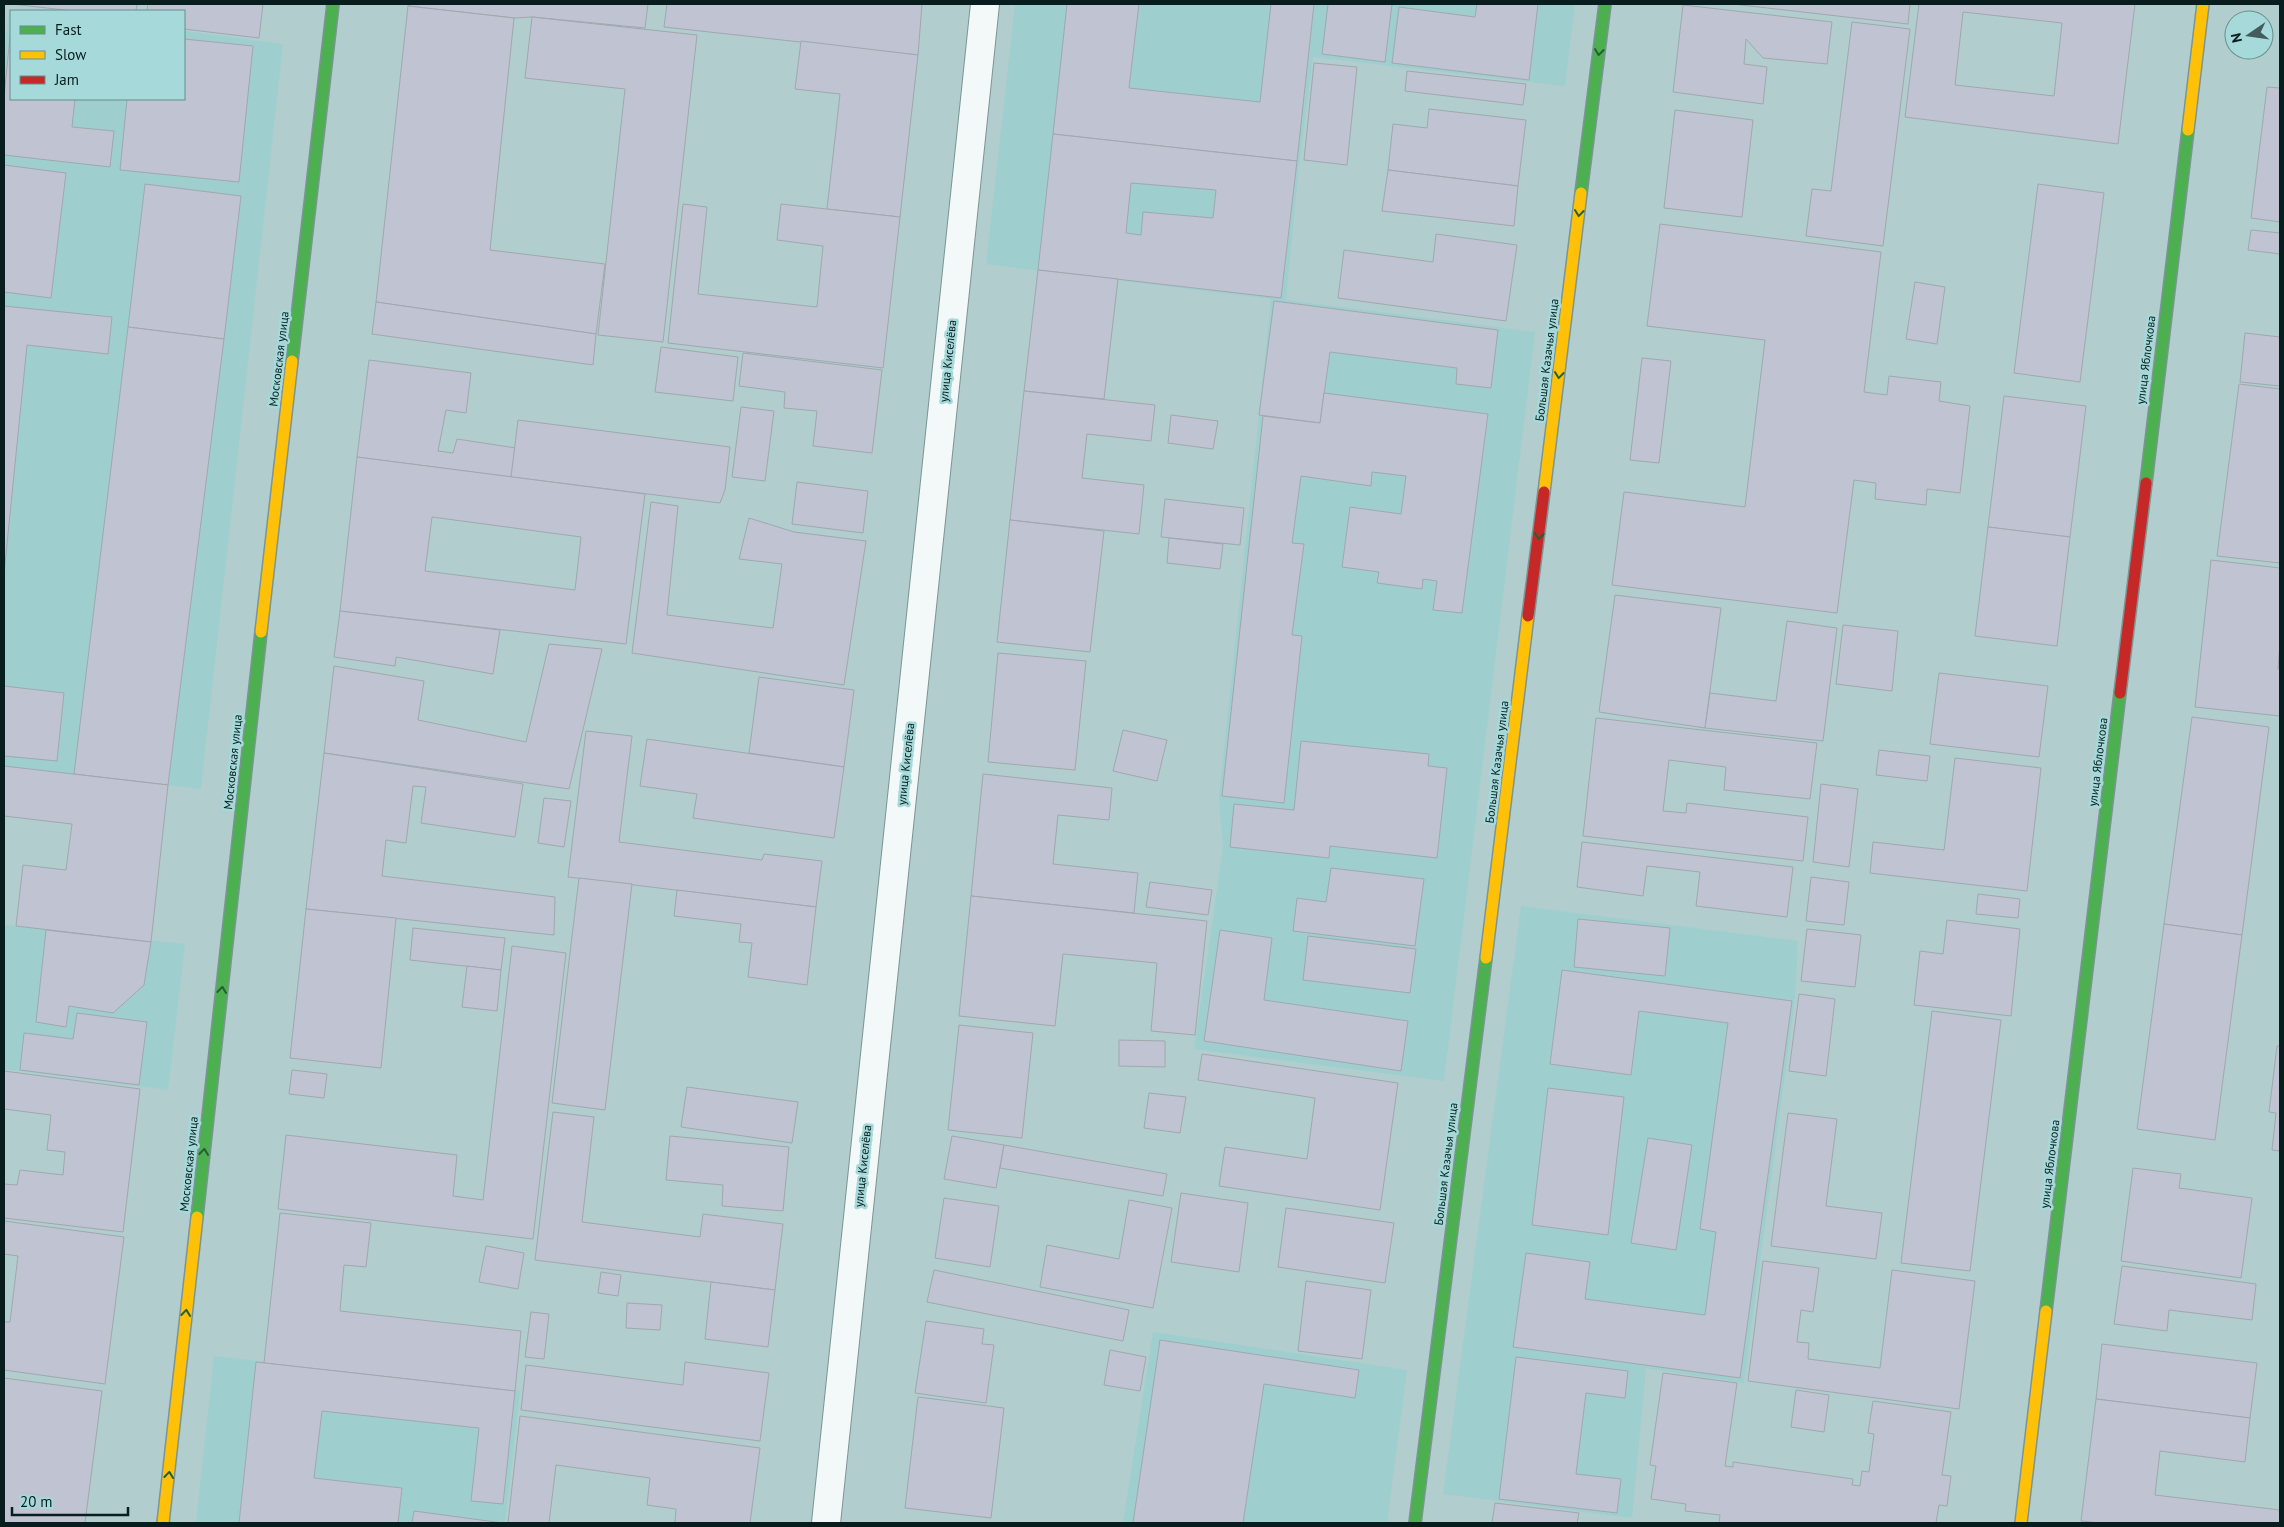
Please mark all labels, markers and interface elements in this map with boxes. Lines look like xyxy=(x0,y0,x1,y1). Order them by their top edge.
legend xyxy=(10,10,185,100)
north arrow xyxy=(2224,10,2274,60)
text: Fast xyxy=(55,20,82,39)
text: N xyxy=(2227,31,2246,44)
text: Slow xyxy=(55,45,86,64)
one-way arrow xyxy=(1594,48,1605,56)
text: Jam xyxy=(54,70,79,89)
one-way arrow xyxy=(1574,210,1585,218)
street label: Большая Казачья улица xyxy=(1532,298,1561,422)
street label: Московская улица xyxy=(265,310,292,407)
street label: улица Яблочкова xyxy=(2133,315,2158,405)
street label: улица Киселёва xyxy=(936,319,959,403)
one-way arrow xyxy=(1554,371,1565,379)
one-way arrow xyxy=(1534,532,1545,540)
street label: Большая Казачья улица xyxy=(1482,700,1511,824)
street label: Московская улица xyxy=(220,713,245,810)
street label: улица Яблочкова xyxy=(2085,717,2110,807)
street label: улица Киселёва xyxy=(894,722,917,806)
one-way arrow xyxy=(216,986,227,994)
street label: Большая Казачья улица xyxy=(1431,1102,1460,1226)
street label: Московская улица xyxy=(176,1115,201,1212)
street label: улица Яблочкова xyxy=(2037,1119,2062,1209)
street label: улица Киселёва xyxy=(851,1124,874,1208)
one-way arrow xyxy=(198,1147,209,1155)
one-way arrow xyxy=(180,1309,191,1317)
one-way arrow xyxy=(163,1470,174,1478)
scale bar xyxy=(12,1484,129,1516)
text: 20 m xyxy=(20,1492,53,1511)

